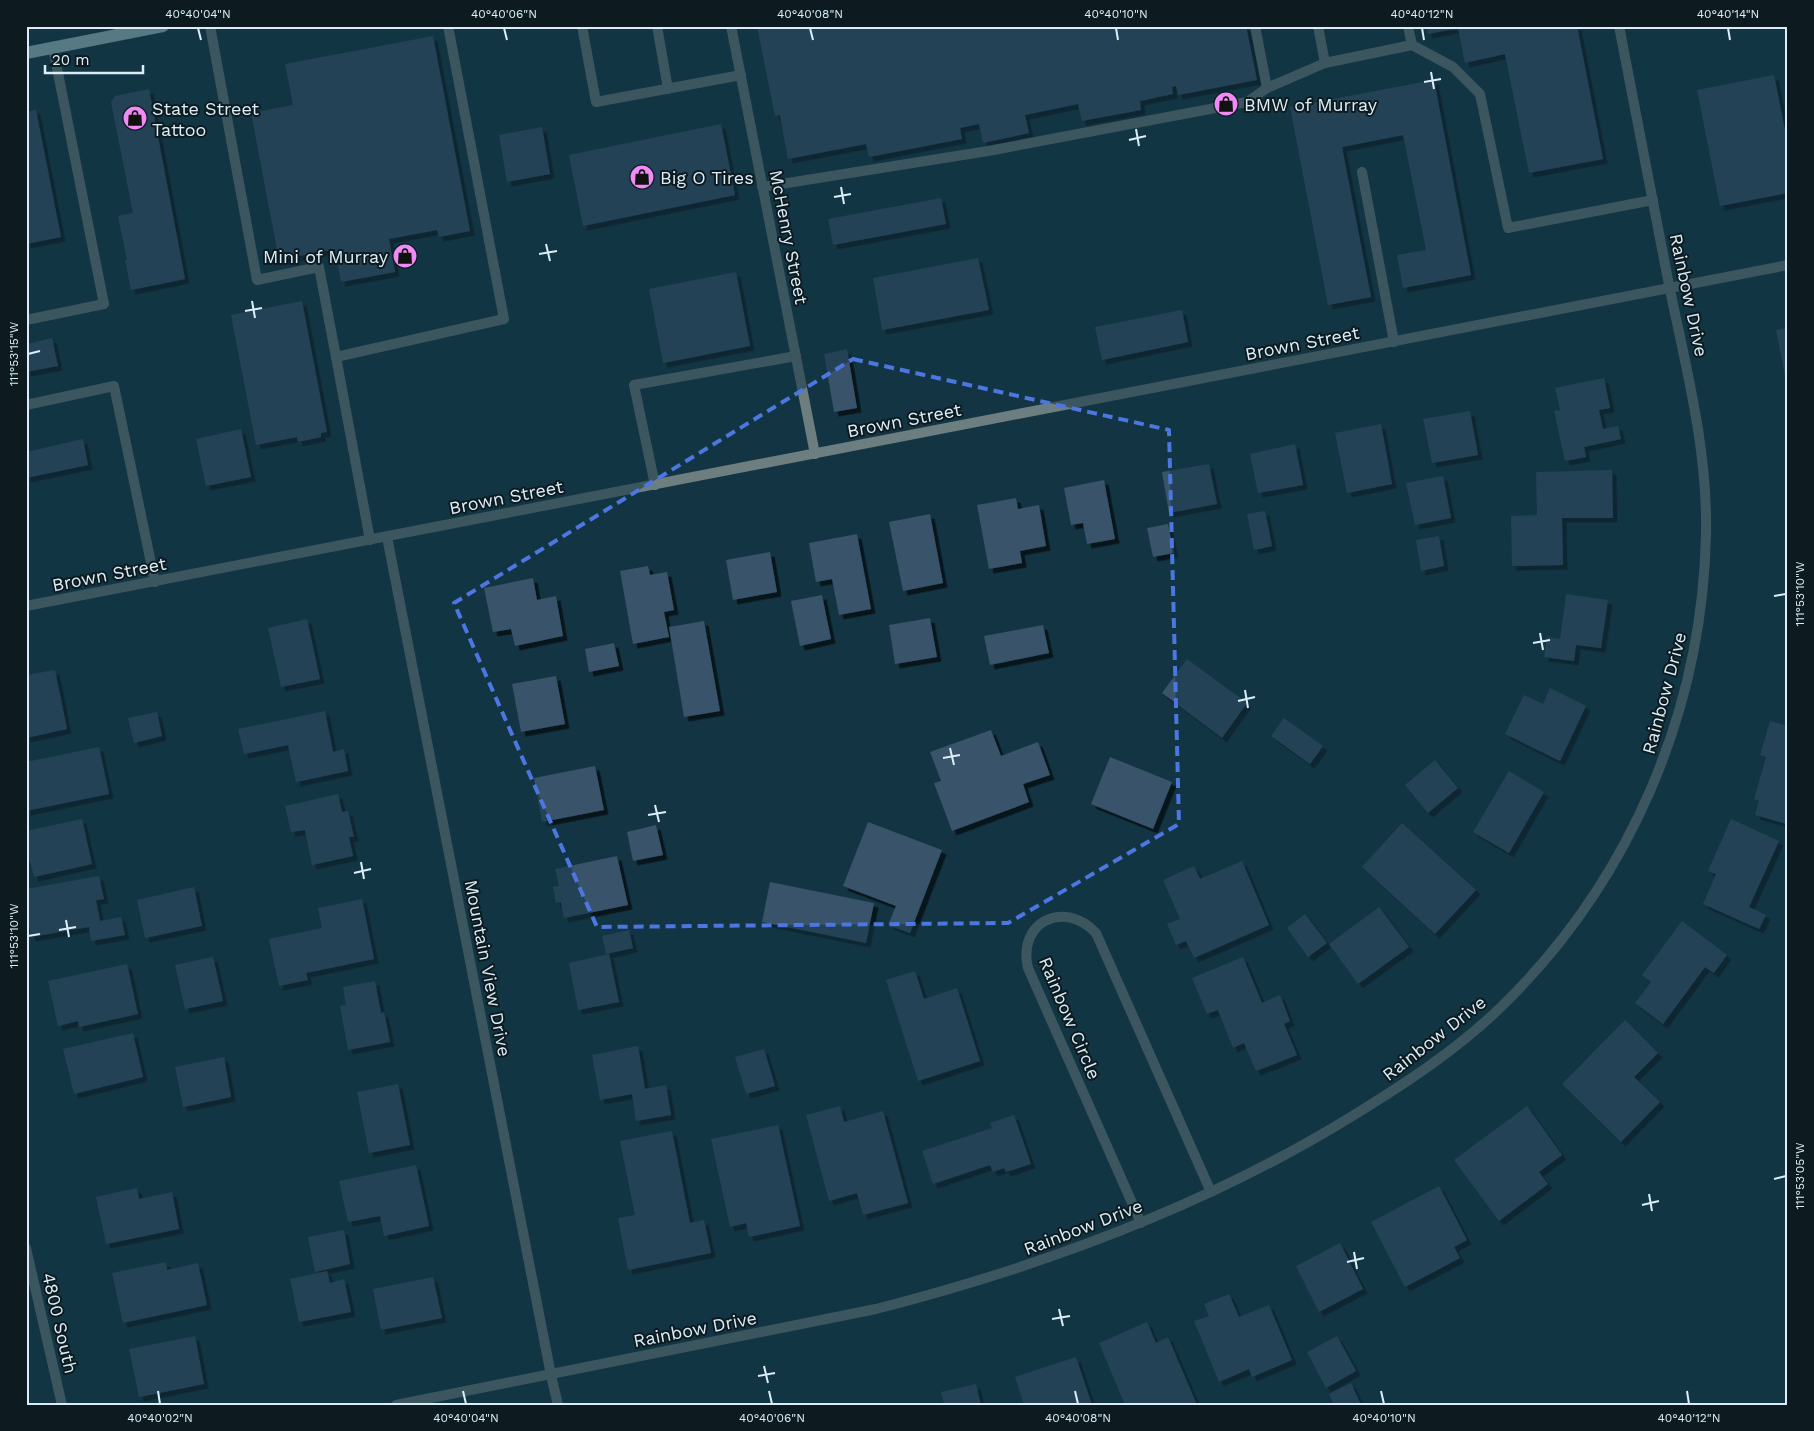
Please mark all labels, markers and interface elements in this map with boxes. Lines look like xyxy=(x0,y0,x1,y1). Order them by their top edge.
text: 40°40'04"N xyxy=(165,7,231,21)
text: 40°40'06"N xyxy=(471,7,537,21)
text: 40°40'08"N xyxy=(777,7,843,21)
text: 40°40'10"N xyxy=(1084,7,1148,21)
text: 40°40'12"N xyxy=(1391,7,1453,21)
text: 40°40'14"N xyxy=(1697,7,1759,21)
scale bar xyxy=(45,42,142,74)
text: 20 m xyxy=(52,51,90,69)
shop icon: BMW of Murray xyxy=(1213,91,1239,117)
place label: BMW of Murray xyxy=(1244,94,1378,115)
place label: State Street Tattoo xyxy=(152,98,260,140)
shop icon: State Street Tattoo xyxy=(122,105,148,131)
shop icon: Big O Tires xyxy=(629,164,655,190)
place label: Big O Tires xyxy=(660,167,754,188)
street label: McHenry Street xyxy=(766,168,812,306)
street label: Rainbow Drive xyxy=(1666,231,1712,359)
shop icon: Mini of Murray xyxy=(392,243,418,269)
place label: Mini of Murray xyxy=(263,246,389,267)
text: 111°53'15"W xyxy=(7,321,21,386)
street label: Brown Street xyxy=(1243,322,1361,364)
street label: Brown Street xyxy=(845,399,963,441)
street label: Brown Street xyxy=(447,476,565,518)
street label: Brown Street xyxy=(50,553,168,595)
text: 111°53'10"W xyxy=(1793,561,1807,626)
street label: Rainbow Drive xyxy=(1638,630,1690,756)
street label: Mountain View Drive xyxy=(461,878,515,1058)
text: 111°53'10"W xyxy=(7,903,21,968)
street label: Rainbow Circle xyxy=(1035,954,1105,1082)
street label: Rainbow Drive xyxy=(1378,991,1490,1085)
text: 111°53'05"W xyxy=(1793,1142,1807,1210)
street label: Rainbow Drive xyxy=(1021,1195,1145,1259)
street label: 4800 South xyxy=(38,1271,82,1375)
street label: Rainbow Drive xyxy=(631,1307,759,1351)
text: 40°40'02"N xyxy=(127,1411,193,1425)
text: 40°40'04"N xyxy=(433,1411,499,1425)
text: 40°40'06"N xyxy=(739,1411,805,1425)
text: 40°40'08"N xyxy=(1045,1411,1111,1425)
text: 40°40'10"N xyxy=(1352,1411,1416,1425)
text: 40°40'12"N xyxy=(1658,1411,1720,1425)

